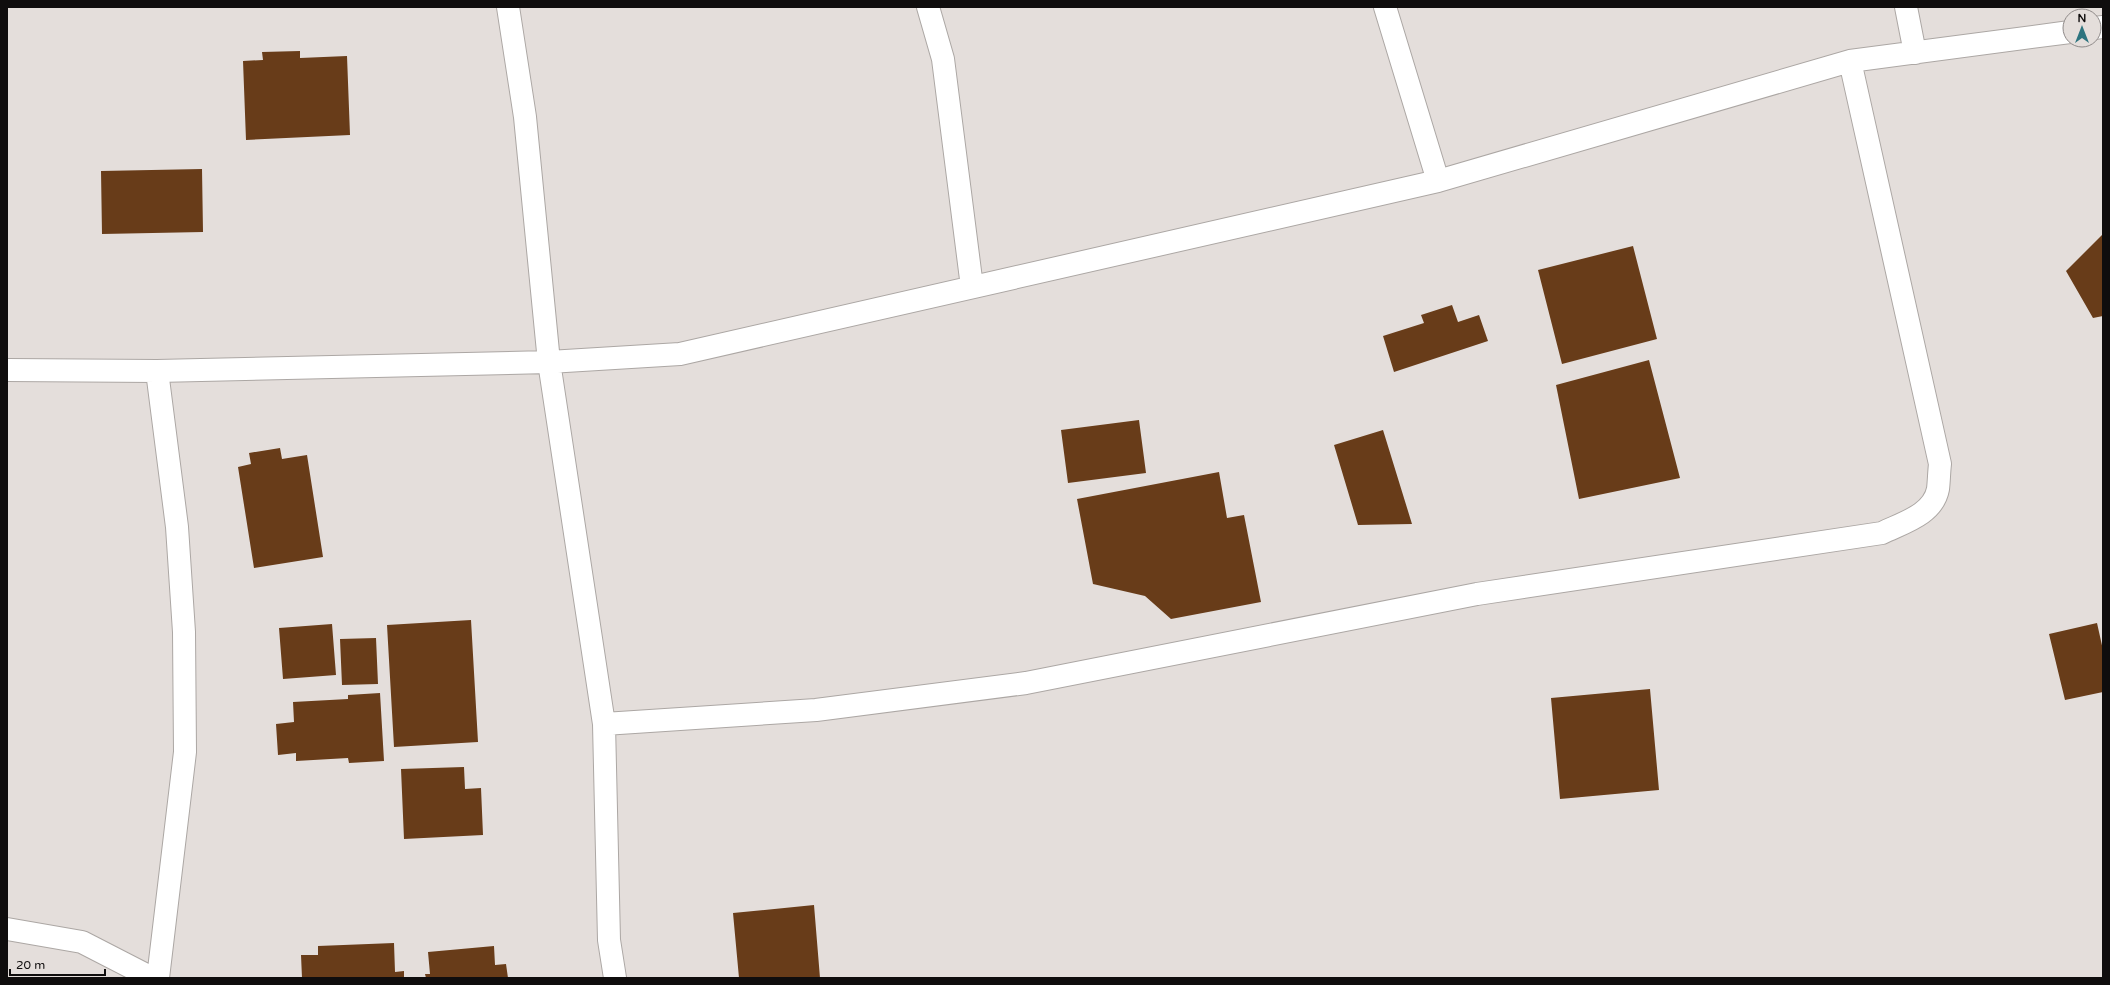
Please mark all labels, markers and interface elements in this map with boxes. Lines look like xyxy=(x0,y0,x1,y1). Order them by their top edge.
north arrow xyxy=(2062,8,2102,48)
text: N xyxy=(2078,12,2086,25)
scale bar xyxy=(10,951,105,977)
text: 20 m xyxy=(16,958,45,972)

